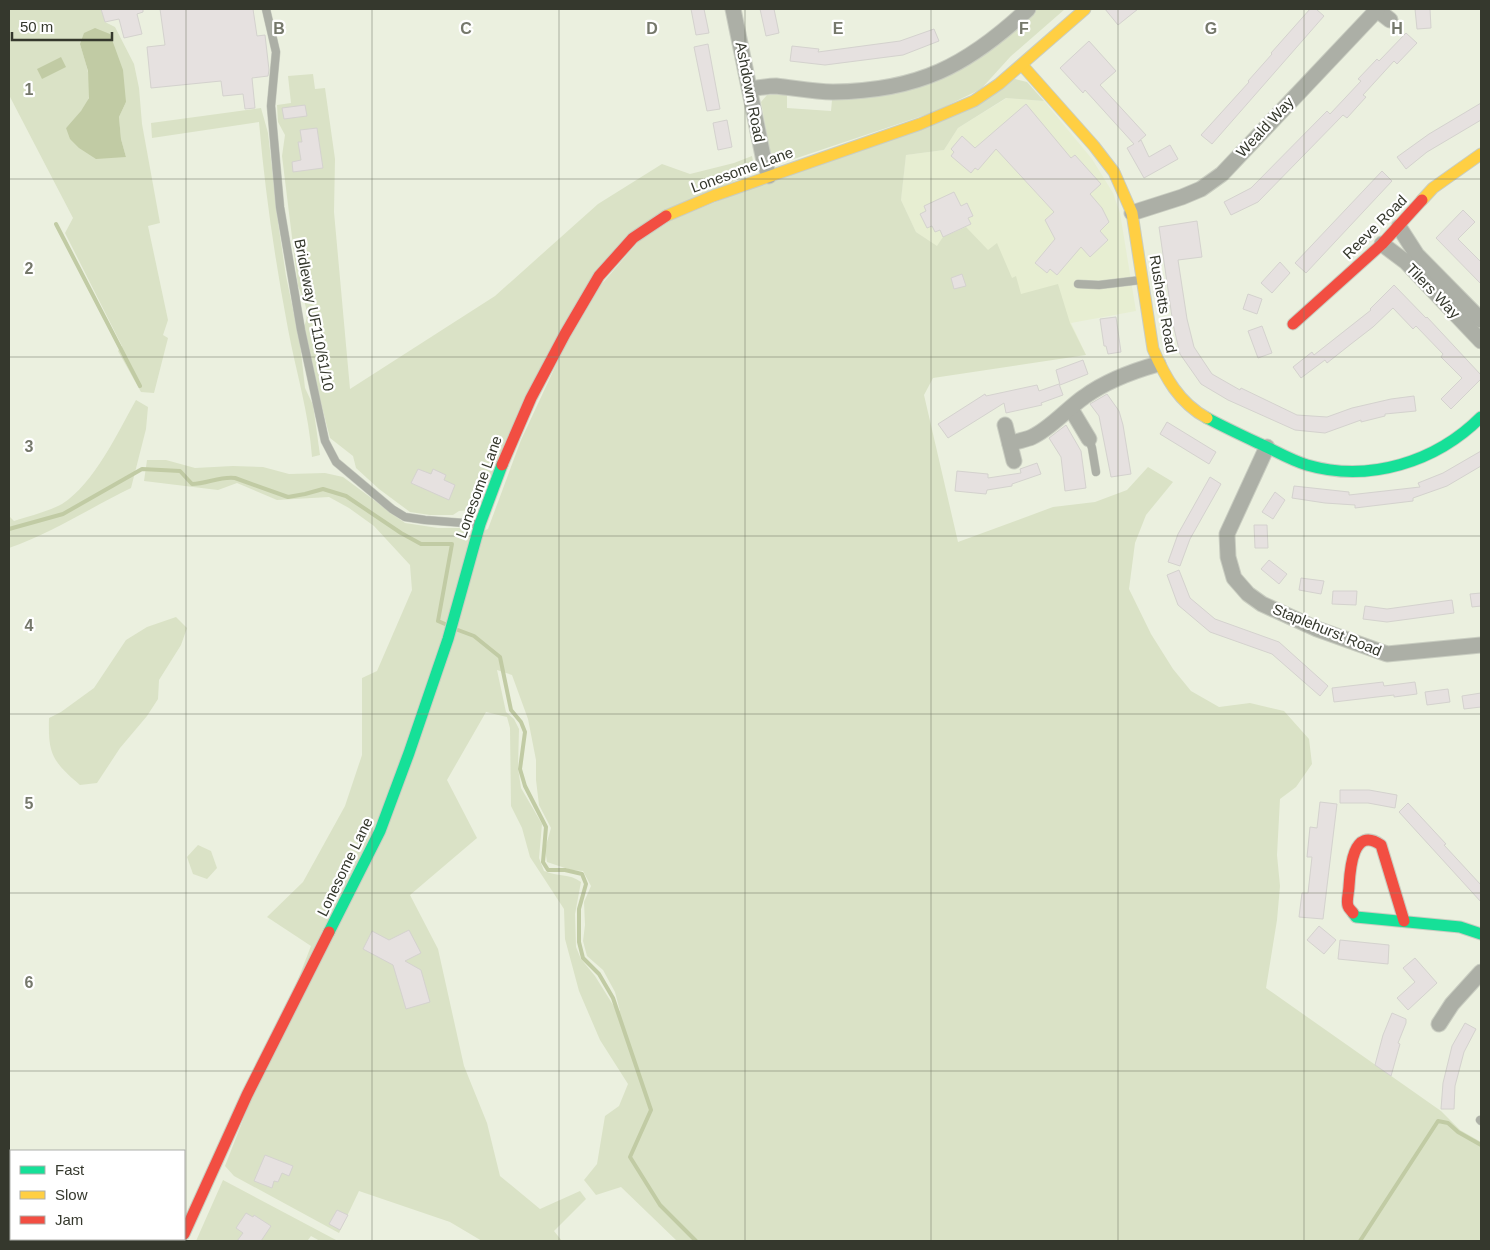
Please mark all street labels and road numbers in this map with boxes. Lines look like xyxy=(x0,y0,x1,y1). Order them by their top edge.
street label: Ashdown Road xyxy=(732,40,769,143)
street label: Weald Way xyxy=(1233,93,1297,160)
street label: Lonesome Lane xyxy=(688,143,795,196)
street label: Reeve Road xyxy=(1339,191,1410,262)
street label: Bridleway UF110/61/10 xyxy=(291,237,338,393)
street label: Rushetts Road xyxy=(1147,254,1180,354)
street label: Tilers Way xyxy=(1403,260,1464,322)
street label: Lonesome Lane xyxy=(452,433,505,540)
street label: Staplehurst Road xyxy=(1270,600,1384,659)
street label: Lonesome Lane xyxy=(313,815,376,919)

